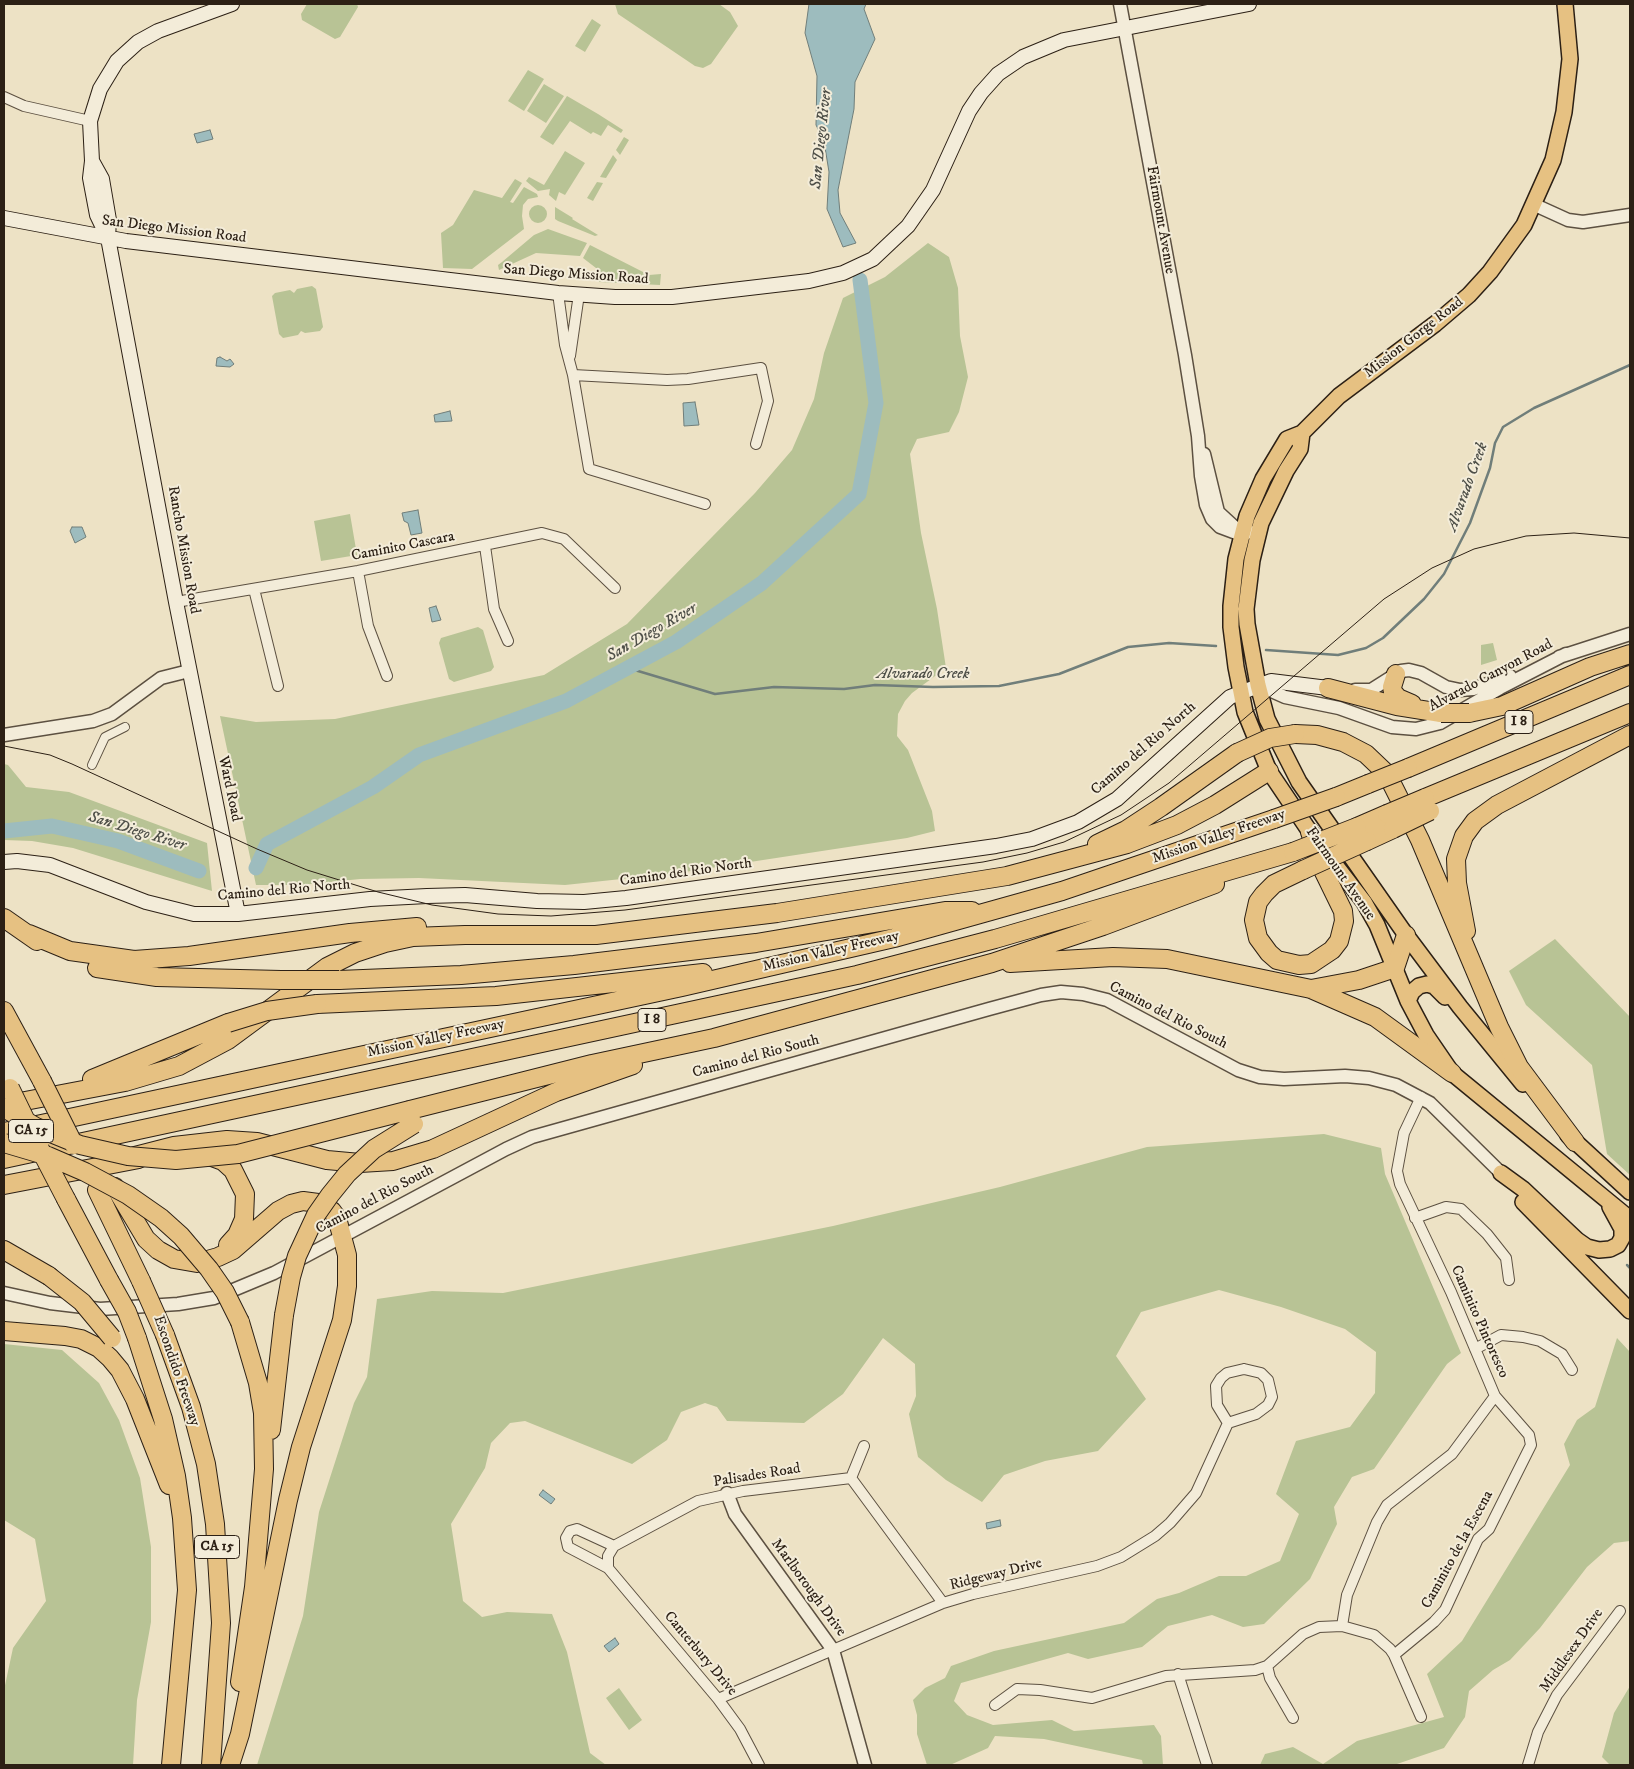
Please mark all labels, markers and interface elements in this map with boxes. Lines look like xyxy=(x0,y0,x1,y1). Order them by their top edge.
water label: San Diego River xyxy=(807,88,837,190)
street label: Fairmount Avenue xyxy=(1142,165,1178,275)
street label: San Diego Mission Road xyxy=(101,212,247,248)
street label: San Diego Mission Road xyxy=(503,261,649,289)
street label: Mission Gorge Road xyxy=(1361,294,1467,382)
water label: Alvarado Creek xyxy=(1443,440,1493,534)
street label: Rancho Mission Road xyxy=(163,485,203,615)
street label: Caminito Cascara xyxy=(350,528,456,566)
water label: San Diego River xyxy=(604,599,700,667)
street label: Alvarado Canyon Road xyxy=(1426,636,1556,716)
water label: Alvarado Creek xyxy=(877,665,969,685)
street label: Camino del Rio North xyxy=(1088,699,1200,799)
road number: I 8 xyxy=(1505,710,1533,734)
street label: Ward Road xyxy=(213,755,245,823)
street label: Mission Valley Freeway xyxy=(1150,806,1288,868)
water label: San Diego River xyxy=(86,808,188,856)
street label: Fairmount Avenue xyxy=(1301,824,1379,924)
street label: Camino del Rio North xyxy=(619,855,753,891)
street label: Camino del Rio North xyxy=(217,876,351,906)
street label: Mission Valley Freeway xyxy=(761,928,901,976)
street label: Camino del Rio South xyxy=(1106,978,1230,1054)
road number: I 8 xyxy=(638,1008,666,1032)
street label: Mission Valley Freeway xyxy=(366,1016,506,1062)
street label: Camino del Rio South xyxy=(691,1031,821,1083)
road number: CA 15 xyxy=(8,1120,54,1142)
street label: Camino del Rio South xyxy=(313,1161,437,1239)
street label: Caminito Pintoresco xyxy=(1446,1263,1512,1381)
street label: Escondido Freeway xyxy=(149,1313,203,1429)
street label: Palisades Road xyxy=(712,1460,802,1492)
street label: Caminito de la Escena xyxy=(1418,1488,1498,1612)
road number: CA 15 xyxy=(194,1535,240,1558)
street label: Marlborough Drive xyxy=(767,1536,849,1640)
street label: Ridgeway Drive xyxy=(948,1555,1044,1595)
street label: Middlesex Drive xyxy=(1536,1606,1608,1696)
street label: Canterbury Drive xyxy=(660,1608,740,1700)

